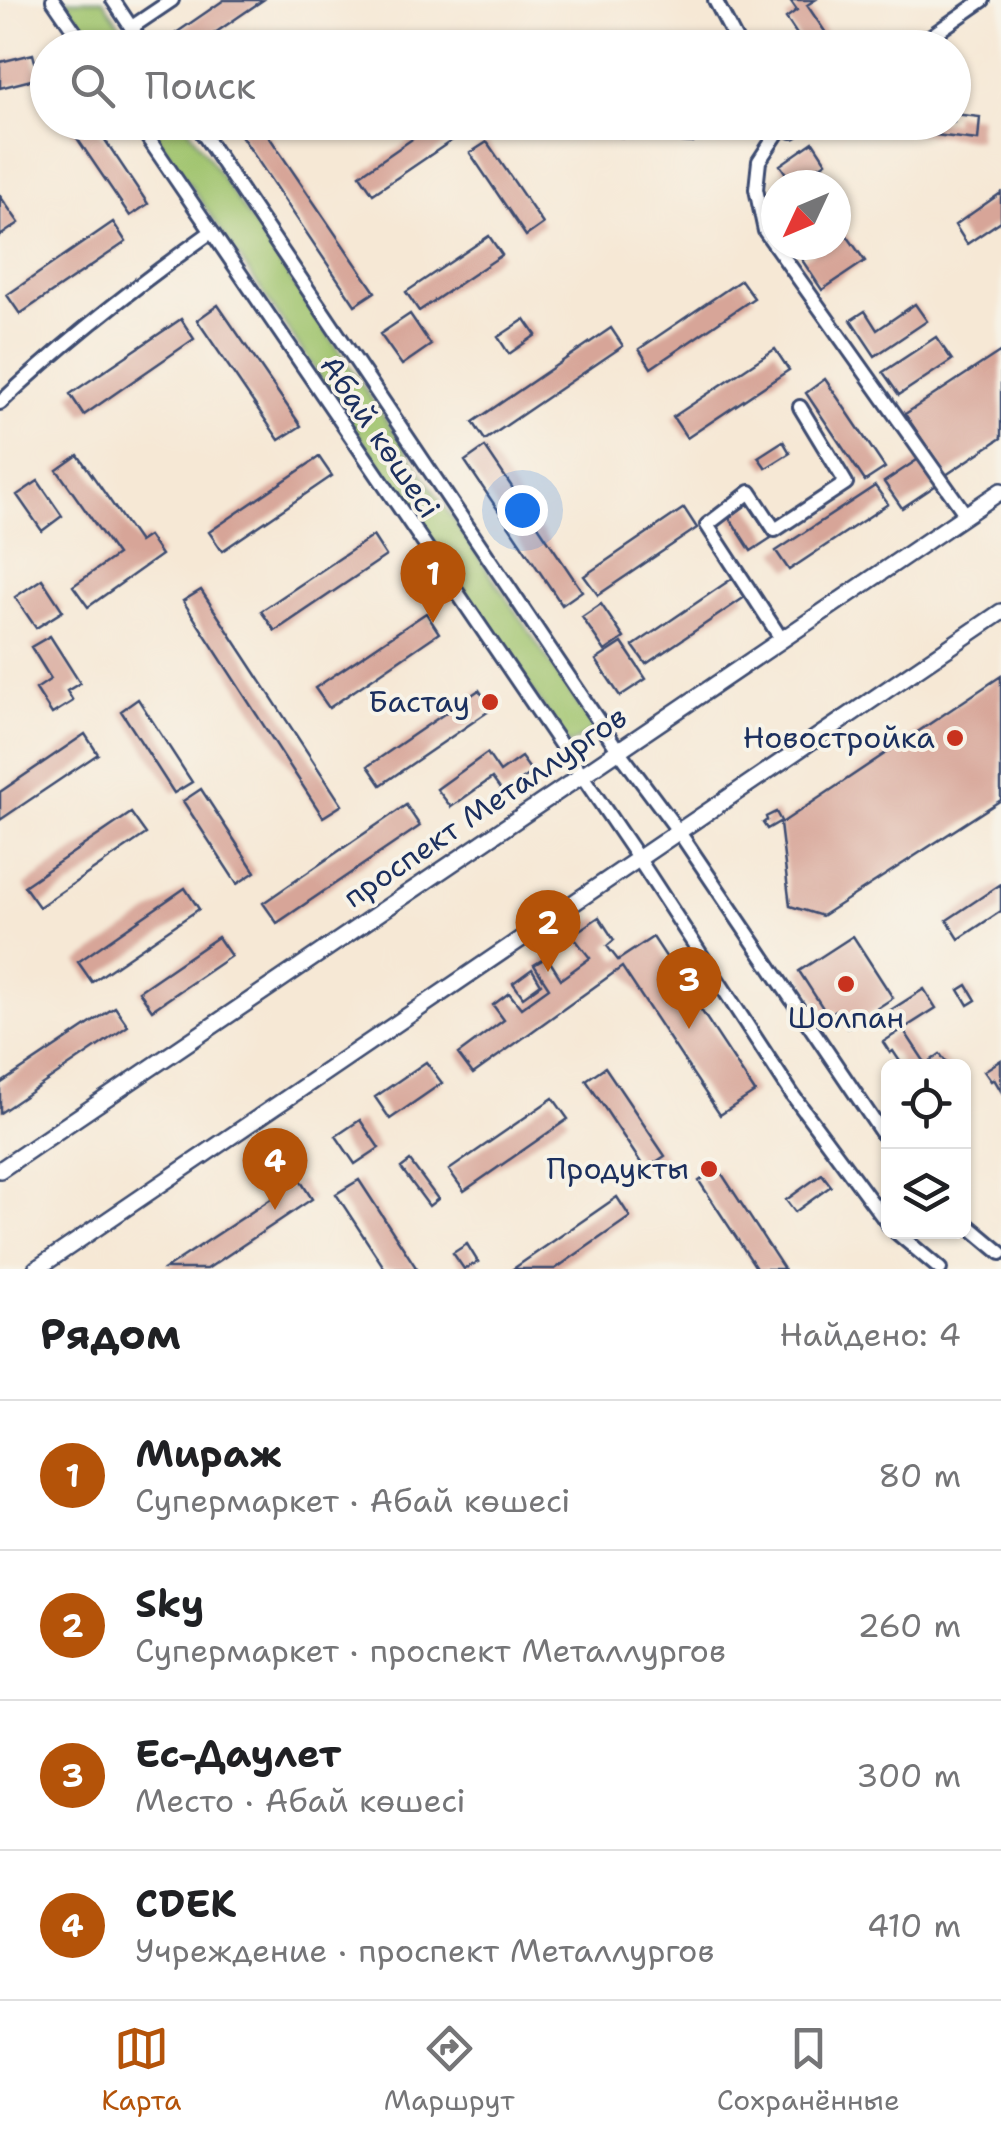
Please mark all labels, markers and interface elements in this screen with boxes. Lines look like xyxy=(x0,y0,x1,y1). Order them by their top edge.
search box xyxy=(30,30,971,140)
icon: search xyxy=(65,58,120,113)
text: Поиск xyxy=(145,60,256,111)
north arrow xyxy=(761,170,851,260)
street label: Абай көшесі xyxy=(311,347,450,526)
your location xyxy=(497,485,548,536)
pin: 1 xyxy=(400,540,466,623)
place label: Бастау xyxy=(368,681,470,722)
marker: Бастау xyxy=(479,691,501,713)
street label: проспект Металлургов xyxy=(335,696,635,917)
place label: Новостройка xyxy=(743,717,935,758)
marker: Новостройка xyxy=(944,727,966,749)
pin: 2 xyxy=(516,890,580,972)
pin: 3 xyxy=(656,946,722,1029)
marker: Шолпан xyxy=(835,973,857,995)
place label: Шолпан xyxy=(788,997,904,1038)
map controls xyxy=(881,1059,971,1239)
button: locate xyxy=(881,1059,971,1149)
pin: 4 xyxy=(242,1128,308,1210)
place label: Продукты xyxy=(546,1148,689,1189)
button: layers xyxy=(881,1149,971,1239)
marker: Продукты xyxy=(698,1158,720,1180)
text: Рядом xyxy=(40,1306,181,1362)
text: Найдено: 4 xyxy=(780,1313,961,1356)
text: Мираж xyxy=(135,1428,281,1479)
text: 1 xyxy=(65,1454,80,1497)
text: 80 m xyxy=(878,1454,961,1497)
text: Супермаркет · Абай көшесі xyxy=(135,1479,570,1522)
text: Sky xyxy=(135,1578,204,1629)
text: 2 xyxy=(61,1604,84,1647)
text: 260 m xyxy=(858,1604,961,1647)
text: Супермаркет · проспект Металлургов xyxy=(135,1629,726,1672)
text: Ес-Даулет xyxy=(135,1728,341,1779)
text: 3 xyxy=(61,1754,84,1797)
text: 300 m xyxy=(856,1754,961,1797)
text: Место · Абай көшесі xyxy=(135,1779,466,1822)
text: CDEK xyxy=(135,1878,236,1929)
text: 4 xyxy=(61,1904,84,1947)
text: 410 m xyxy=(867,1904,961,1947)
text: Учреждение · проспект Металлургов xyxy=(135,1929,715,1972)
tab: Карта xyxy=(101,2021,181,2119)
tab: Маршрут xyxy=(384,2021,514,2119)
tab: Сохранённые xyxy=(717,2021,900,2119)

